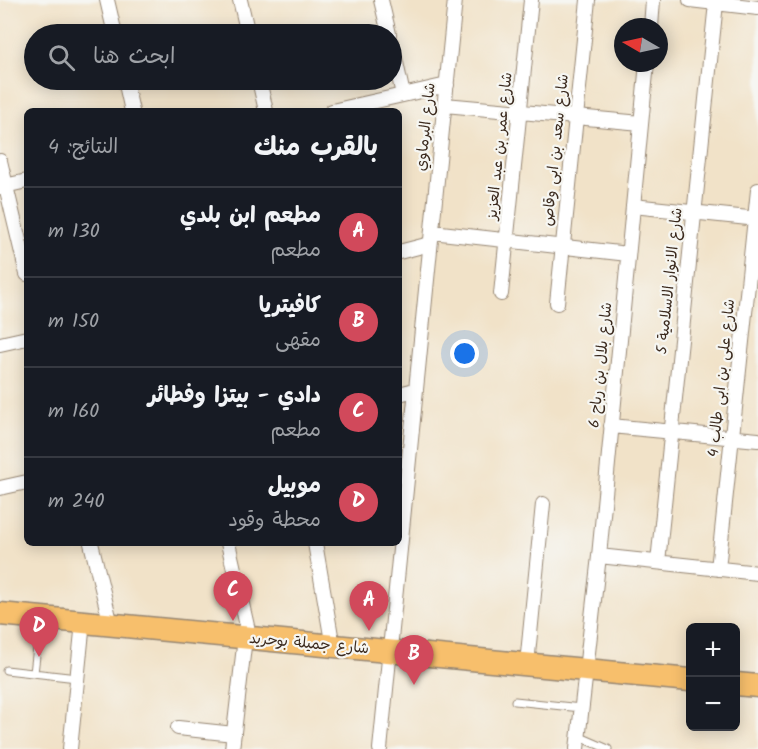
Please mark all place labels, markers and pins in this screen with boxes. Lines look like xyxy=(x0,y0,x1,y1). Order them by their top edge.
pin: C xyxy=(214,572,252,621)
pin: A xyxy=(350,582,388,631)
pin: D xyxy=(20,608,58,657)
pin: B xyxy=(394,636,434,685)

